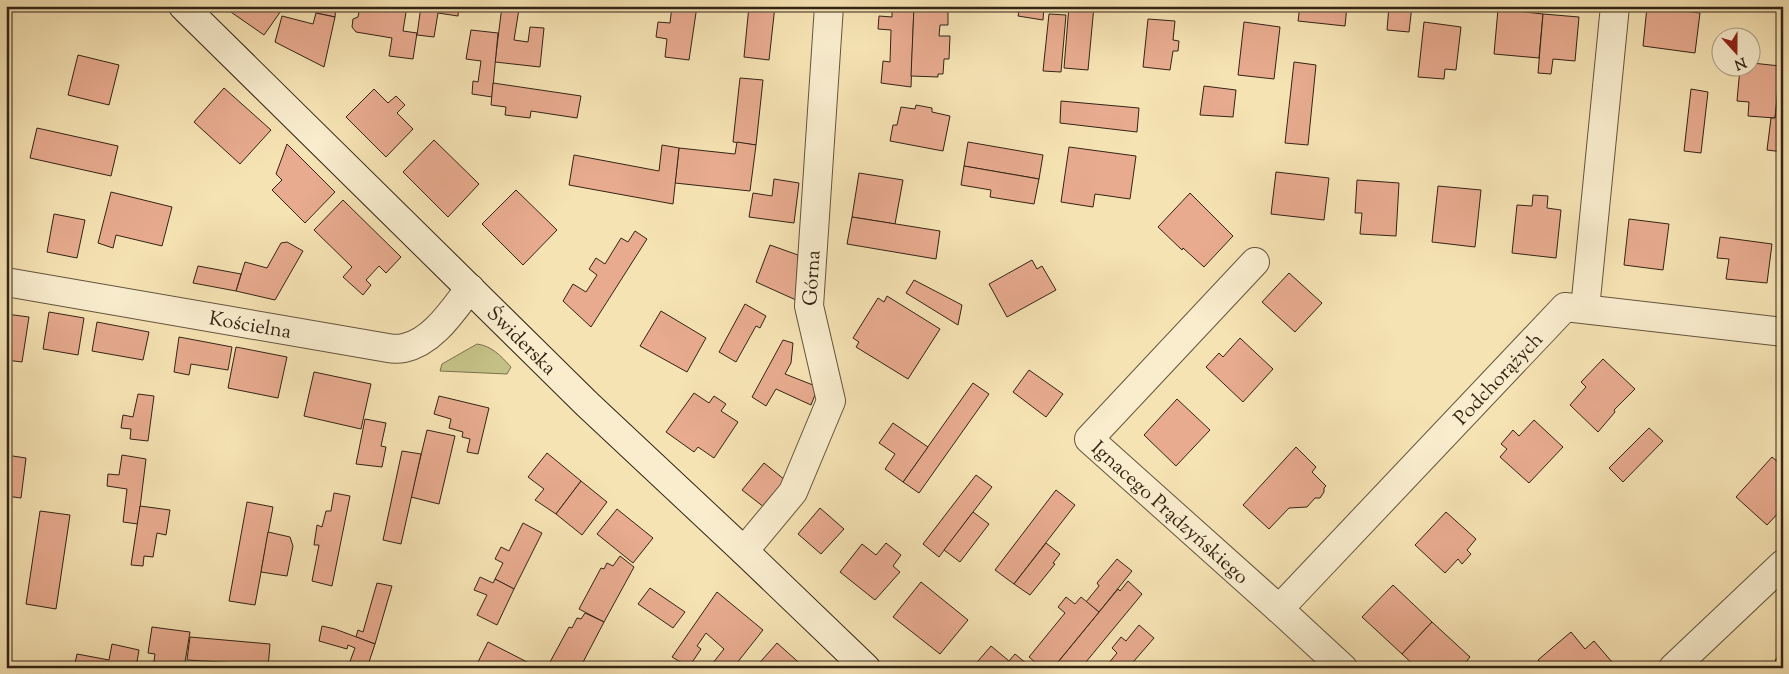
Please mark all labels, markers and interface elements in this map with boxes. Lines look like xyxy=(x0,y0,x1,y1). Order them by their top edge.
north arrow xyxy=(1712,28,1762,78)
text: N xyxy=(1731,51,1749,74)
street label: Górna xyxy=(797,249,830,307)
street label: Świderska xyxy=(479,300,562,383)
street label: Kościelna xyxy=(207,305,293,348)
street label: Podchorążych xyxy=(1448,327,1551,433)
street label: Ignacego Prądzyńskiego xyxy=(1084,435,1254,592)

